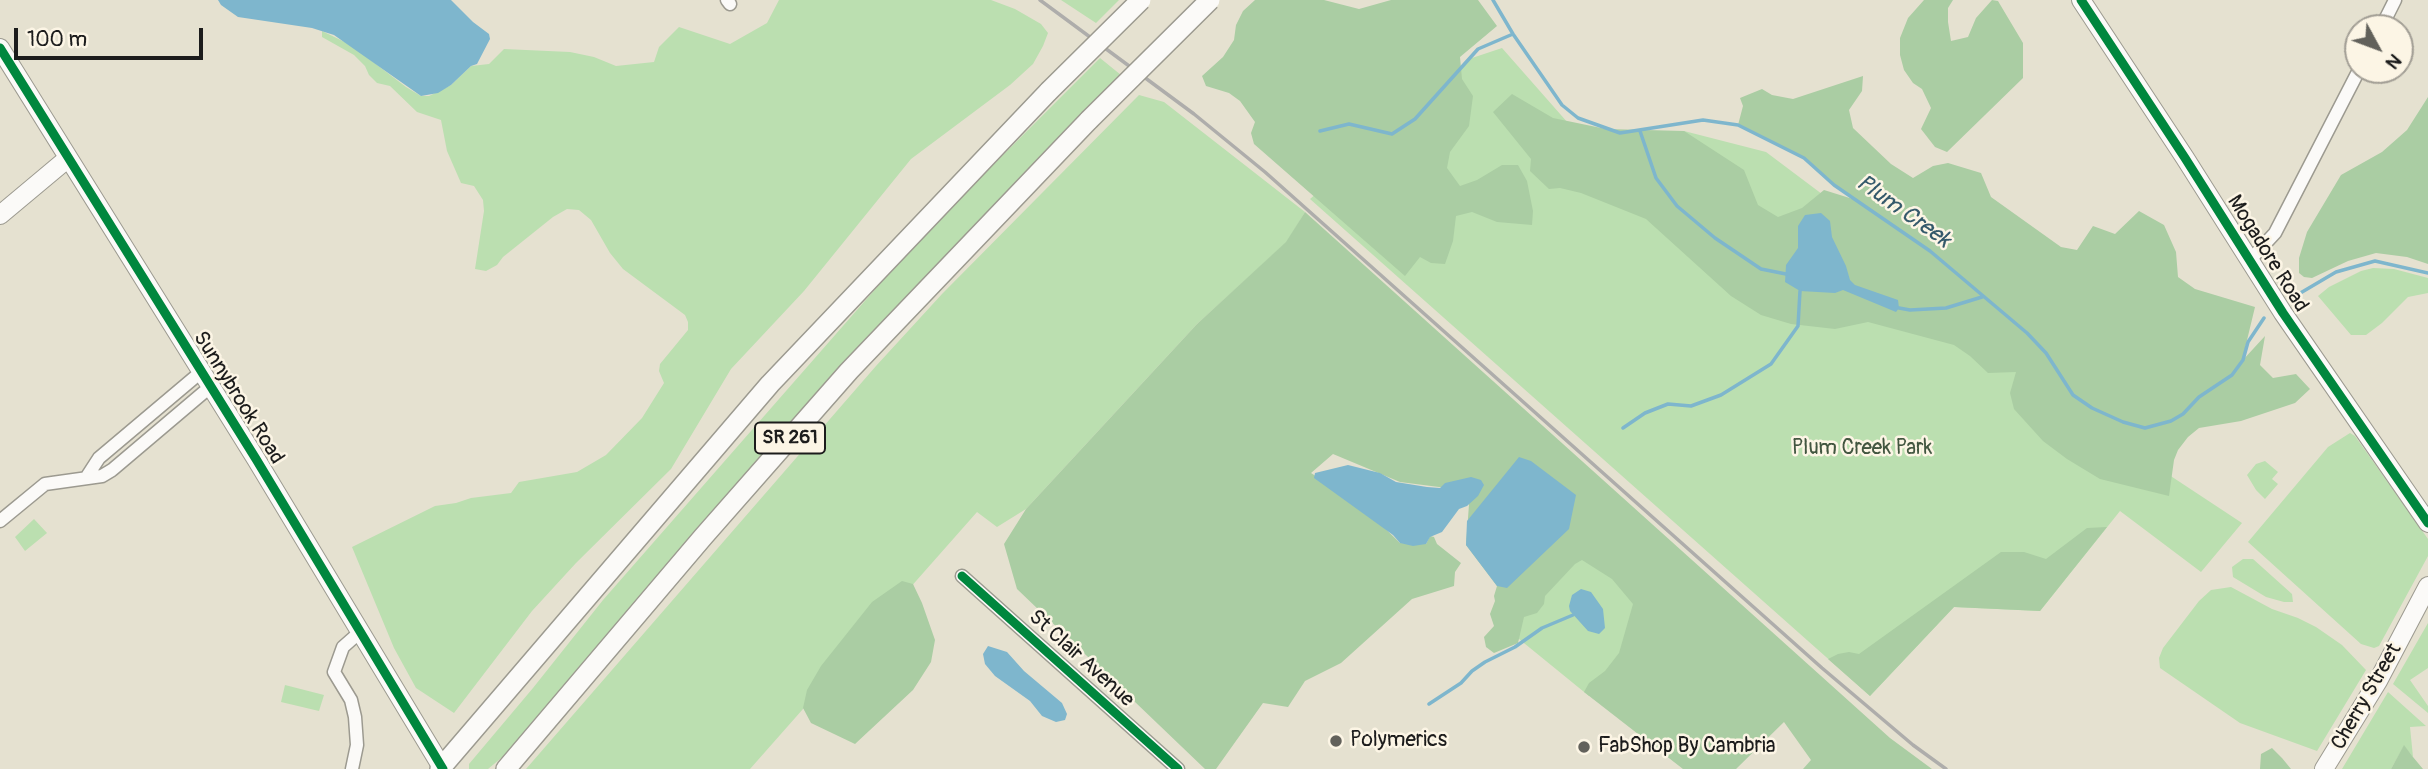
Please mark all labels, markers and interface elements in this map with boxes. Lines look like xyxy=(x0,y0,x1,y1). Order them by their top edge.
scale bar xyxy=(18,14,206,58)
north arrow xyxy=(2344,14,2414,84)
text: 100 m xyxy=(27,26,87,53)
text: N xyxy=(2380,49,2407,74)
water label: Plum Creek xyxy=(1851,170,1955,254)
street label: Mogadore Road xyxy=(2221,191,2313,317)
street label: Sunnybrook Road xyxy=(187,327,289,469)
road number: SR 261 xyxy=(755,422,825,453)
park label: Plum Creek Park xyxy=(1792,436,1932,462)
street label: St Clair Avenue xyxy=(1023,605,1139,713)
street label: Cherry Street xyxy=(2326,639,2408,755)
place label: Polymerics xyxy=(1350,728,1447,754)
marker: Polymerics xyxy=(1328,733,1344,749)
place label: FabShop By Cambria xyxy=(1598,734,1776,760)
marker: FabShop By Cambria xyxy=(1576,739,1592,755)

